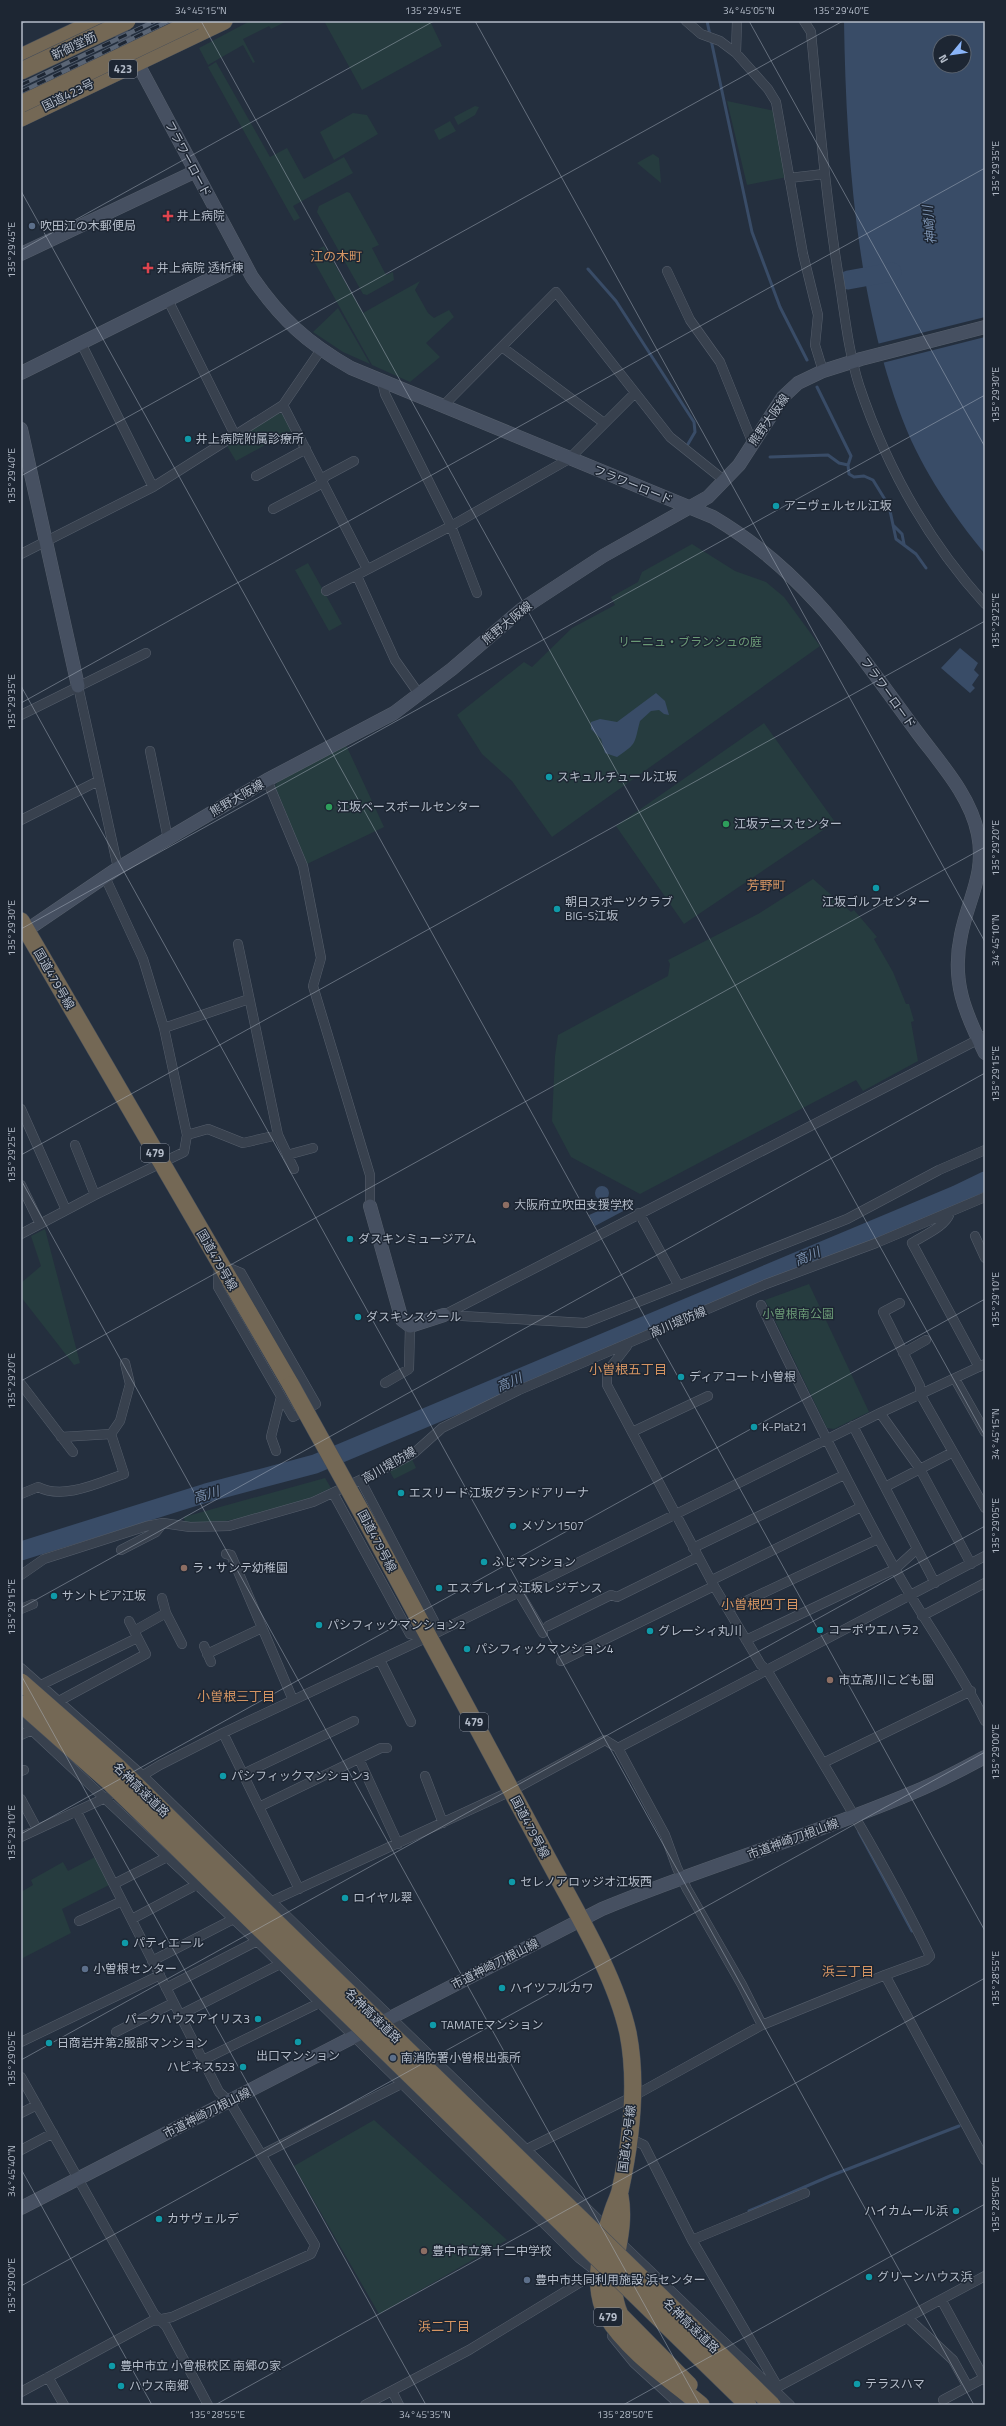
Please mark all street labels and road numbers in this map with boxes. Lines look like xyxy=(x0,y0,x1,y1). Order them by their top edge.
street label: 新御堂筋 xyxy=(48,27,100,64)
road number: 423 xyxy=(109,60,137,78)
street label: 国道423号 xyxy=(38,74,97,115)
street label: フラワーロード xyxy=(160,117,217,200)
street label: 熊野大阪線 xyxy=(744,390,794,450)
street label: フラワーロード xyxy=(591,460,676,509)
street label: 熊野大阪線 xyxy=(477,596,536,649)
street label: フラワーロード xyxy=(856,653,921,732)
street label: 熊野大阪線 xyxy=(206,774,267,821)
street label: 国道479号線 xyxy=(29,944,80,1013)
road number: 479 xyxy=(141,1144,169,1162)
street label: 国道479号線 xyxy=(192,1225,243,1294)
street label: 高川堤防線 xyxy=(646,1301,709,1342)
street label: 高川堤防線 xyxy=(358,1441,419,1488)
street label: 国道479号線 xyxy=(353,1506,402,1575)
road number: 479 xyxy=(460,1713,488,1731)
street label: 名神高速道路 xyxy=(109,1758,174,1821)
street label: 国道479号線 xyxy=(506,1792,555,1861)
street label: 市道神崎刀根山線 xyxy=(744,1813,841,1864)
street label: 市道神崎刀根山線 xyxy=(448,1933,542,1994)
street label: 名神高速道路 xyxy=(341,1984,406,2047)
street label: 市道神崎刀根山線 xyxy=(160,2082,254,2143)
street label: 国道479号線 xyxy=(613,2104,640,2174)
street label: 名神高速道路 xyxy=(659,2294,724,2357)
road number: 479 xyxy=(594,2308,622,2326)

